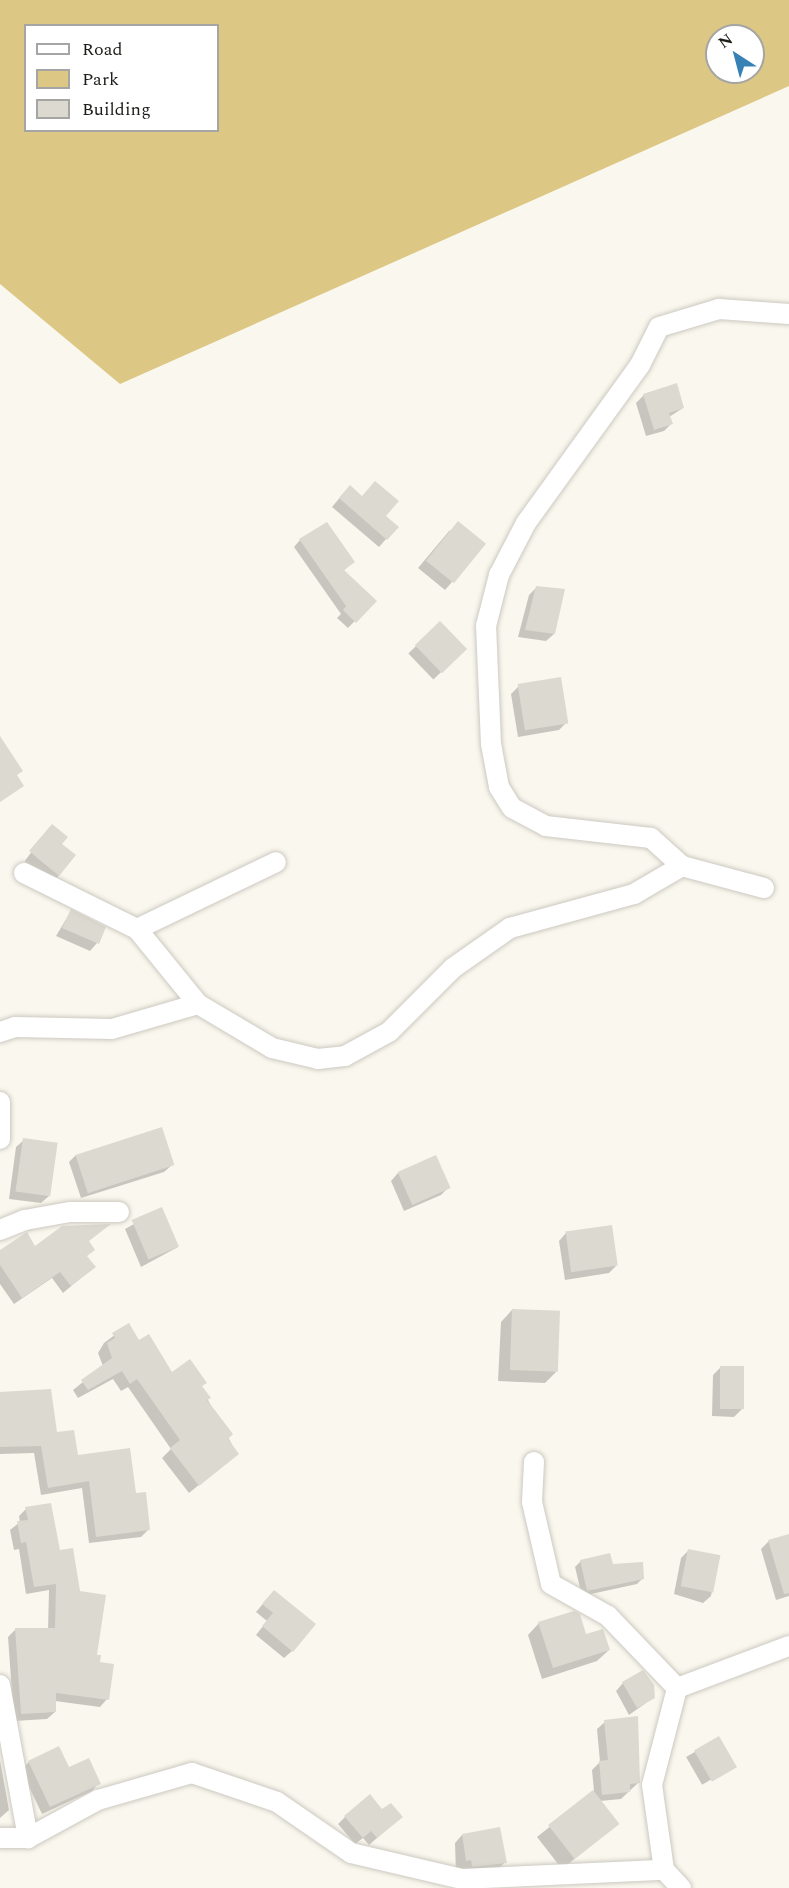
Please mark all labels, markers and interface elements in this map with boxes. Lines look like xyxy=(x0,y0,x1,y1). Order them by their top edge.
legend xyxy=(24,24,219,132)
north arrow xyxy=(705,24,765,84)
text: N xyxy=(713,28,738,55)
text: Road xyxy=(82,36,123,63)
text: Park xyxy=(82,66,119,93)
text: Building xyxy=(82,96,151,123)

